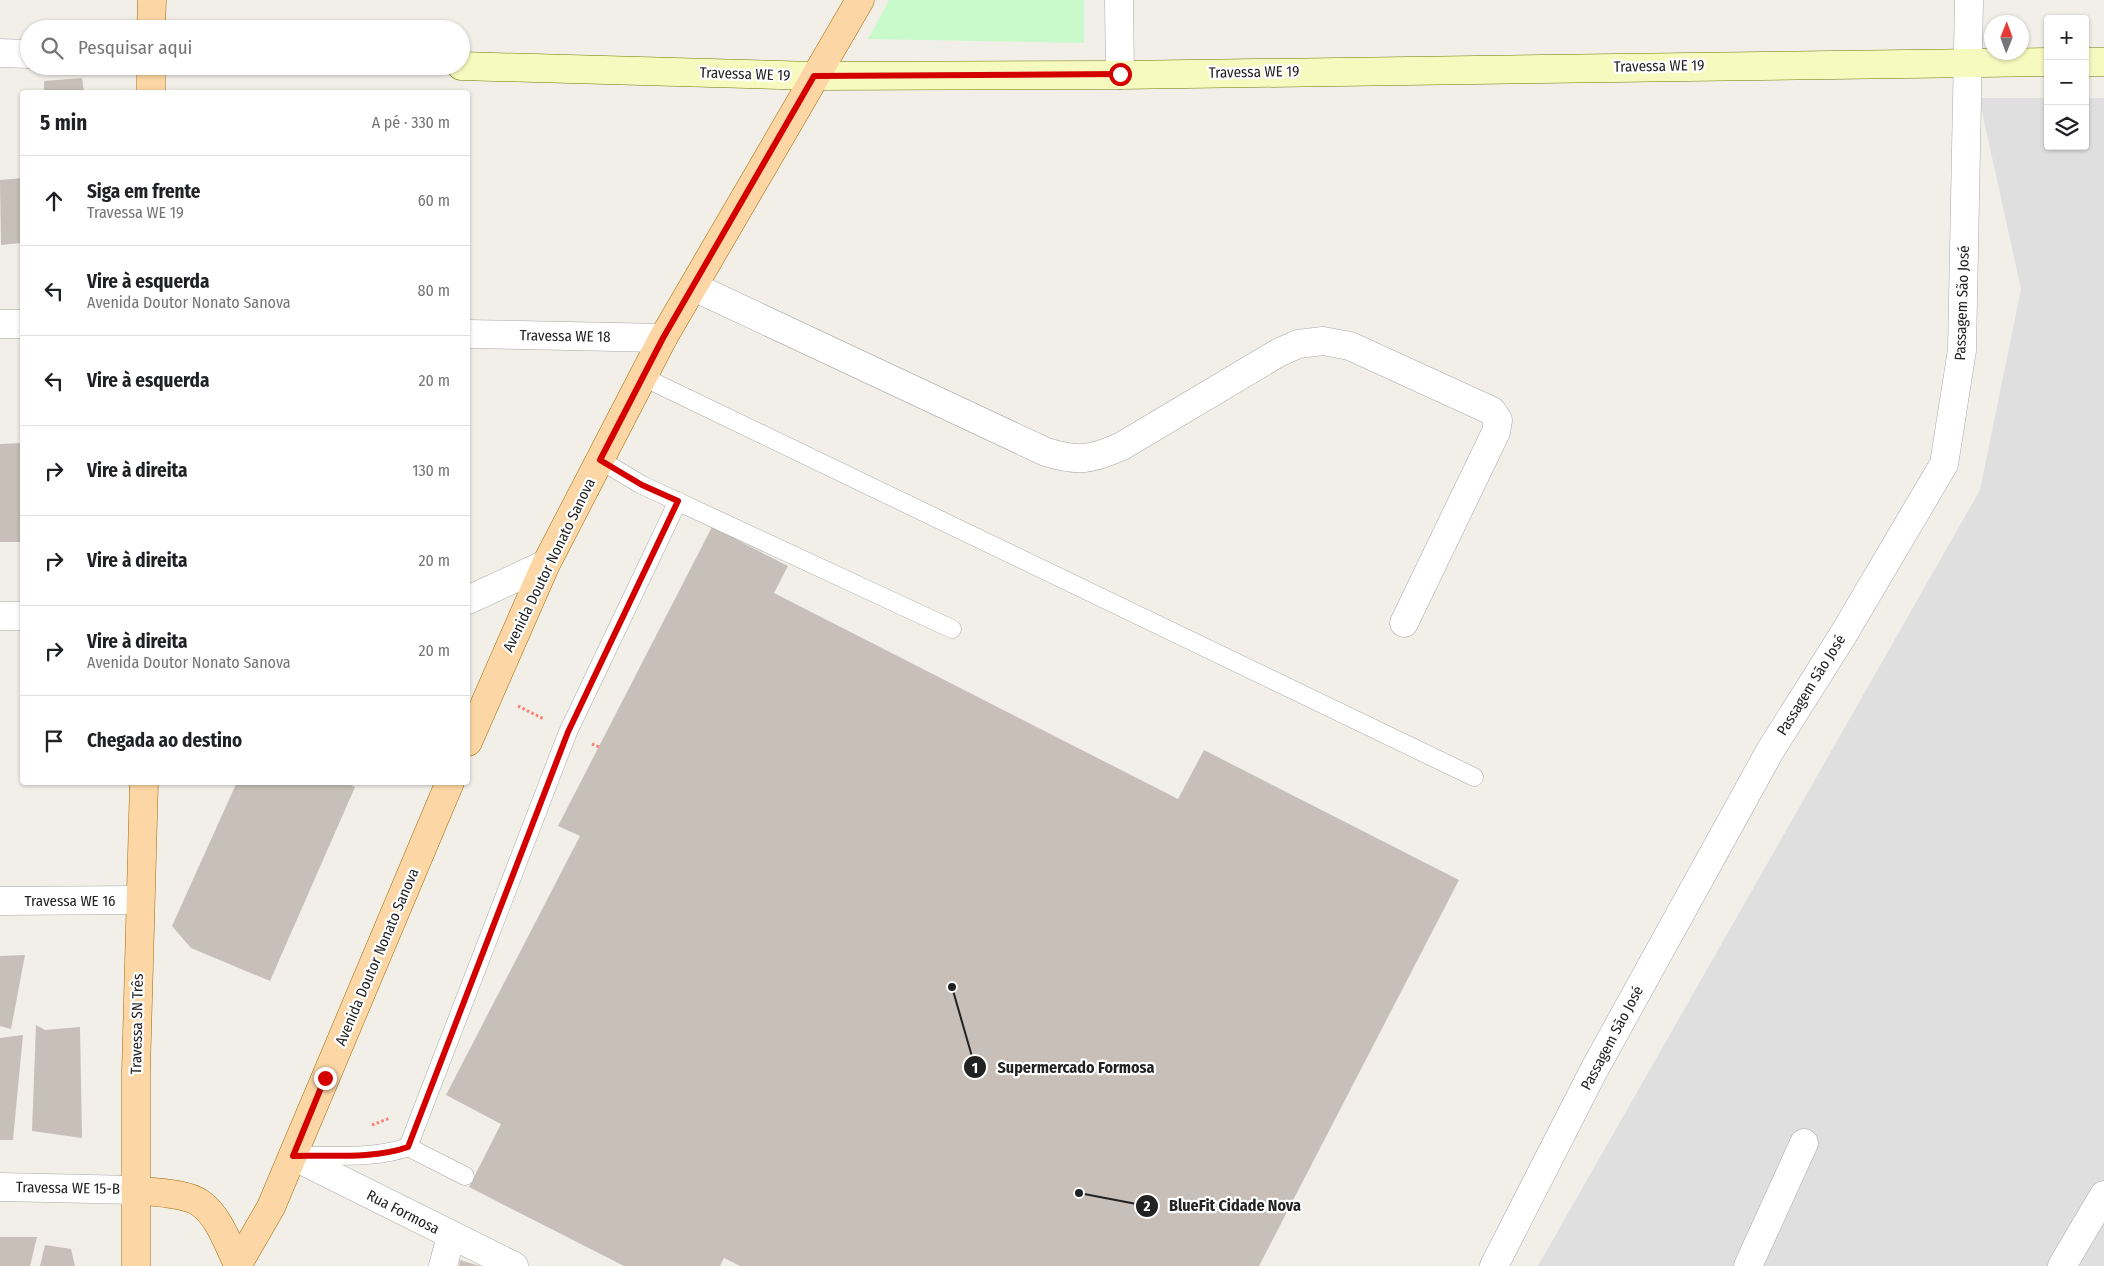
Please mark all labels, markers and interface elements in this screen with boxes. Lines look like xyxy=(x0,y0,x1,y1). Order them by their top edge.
north arrow xyxy=(1984,15,2029,60)
map controls xyxy=(2044,15,2089,150)
button: + xyxy=(2044,15,2089,60)
search box xyxy=(20,20,470,75)
icon: search xyxy=(38,34,66,62)
text: Pesquisar aqui xyxy=(78,36,192,59)
street label: Travessa WE 19 xyxy=(1613,56,1705,76)
button: − xyxy=(2044,60,2089,105)
street label: Travessa WE 19 xyxy=(1208,62,1300,82)
street label: Travessa WE 19 xyxy=(699,63,791,85)
route start xyxy=(1109,63,1132,86)
button: layers xyxy=(2044,105,2089,150)
text: 5 min xyxy=(40,110,87,136)
text: A pé · 330 m xyxy=(372,113,450,132)
text: Siga em frente xyxy=(87,180,201,203)
icon: ahead xyxy=(40,187,68,215)
text: 60 m xyxy=(418,191,450,210)
text: Travessa WE 19 xyxy=(87,203,184,222)
street label: Passagem São José xyxy=(1951,245,1973,361)
text: Vire à esquerda xyxy=(87,270,209,293)
icon: left xyxy=(40,277,68,305)
text: 80 m xyxy=(418,281,450,300)
text: Avenida Doutor Nonato Sanova xyxy=(87,293,291,312)
street label: Travessa WE 18 xyxy=(519,326,611,346)
icon: left xyxy=(40,367,68,395)
text: Vire à esquerda xyxy=(87,369,209,392)
text: 20 m xyxy=(419,371,450,390)
icon: right xyxy=(40,457,68,485)
text: Vire à direita xyxy=(87,459,188,482)
text: 130 m xyxy=(412,461,450,480)
street label: Avenida Doutor Nonato Sanova xyxy=(499,475,599,655)
icon: right xyxy=(40,547,68,575)
text: Vire à direita xyxy=(87,549,188,572)
text: 20 m xyxy=(419,551,450,570)
text: Vire à direita xyxy=(87,630,188,653)
street label: Passagem São José xyxy=(1773,631,1849,739)
icon: right xyxy=(40,637,68,665)
text: 20 m xyxy=(419,641,450,660)
text: Avenida Doutor Nonato Sanova xyxy=(87,653,291,672)
icon: arrive xyxy=(40,727,68,755)
text: Chegada ao destino xyxy=(87,729,242,752)
street label: Avenida Doutor Nonato Sanova xyxy=(331,866,423,1048)
street label: Travessa WE 16 xyxy=(25,892,115,910)
street label: Travessa SN Três xyxy=(127,973,147,1075)
street label: Passagem São José xyxy=(1577,983,1647,1093)
callout: Supermercado Formosa xyxy=(962,1052,1164,1083)
text: Supermercado Formosa xyxy=(998,1058,1154,1077)
text: 1 xyxy=(972,1059,978,1077)
route end xyxy=(314,1067,337,1090)
street label: Travessa WE 15-B xyxy=(16,1178,120,1198)
street label: Rua Formosa xyxy=(364,1186,442,1238)
callout: BlueFit Cidade Nova xyxy=(1134,1190,1311,1221)
text: BlueFit Cidade Nova xyxy=(1169,1196,1301,1215)
text: 2 xyxy=(1143,1197,1151,1215)

